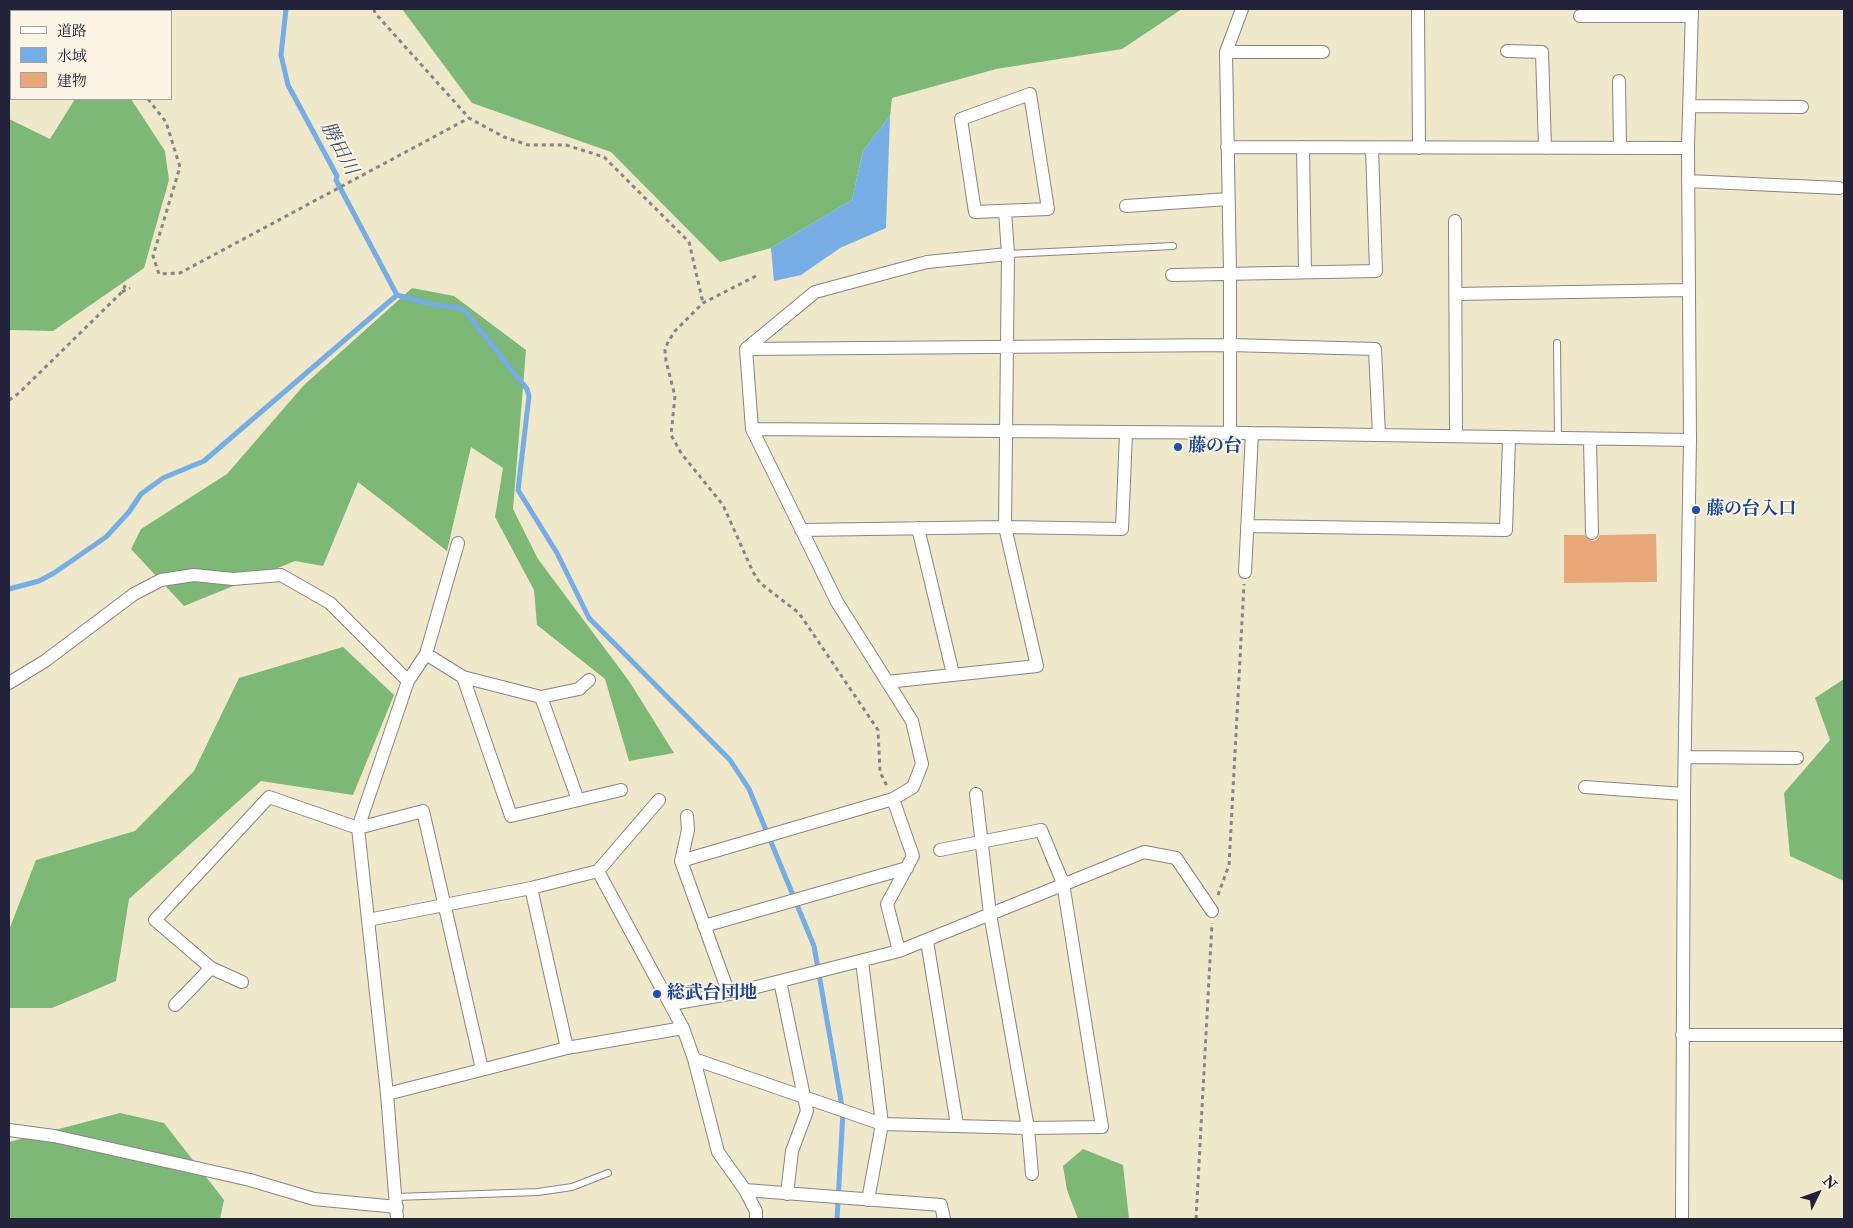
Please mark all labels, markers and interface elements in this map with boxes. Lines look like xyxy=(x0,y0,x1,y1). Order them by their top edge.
legend xyxy=(10,10,172,100)
text: 道路 xyxy=(57,22,87,41)
text: 水域 xyxy=(57,47,87,66)
text: 建物 xyxy=(57,72,87,91)
water label: 勝田川 xyxy=(315,118,361,180)
place label: 藤の台 xyxy=(1188,436,1242,458)
marker: 藤の台 xyxy=(1172,441,1184,453)
place label: 藤の台入口 xyxy=(1706,499,1796,521)
marker: 藤の台入口 xyxy=(1690,504,1702,516)
place label: 総武台団地 xyxy=(667,983,757,1005)
marker: 総武台団地 xyxy=(651,988,663,1000)
north arrow xyxy=(1793,1168,1843,1218)
text: N xyxy=(1819,1172,1840,1193)

